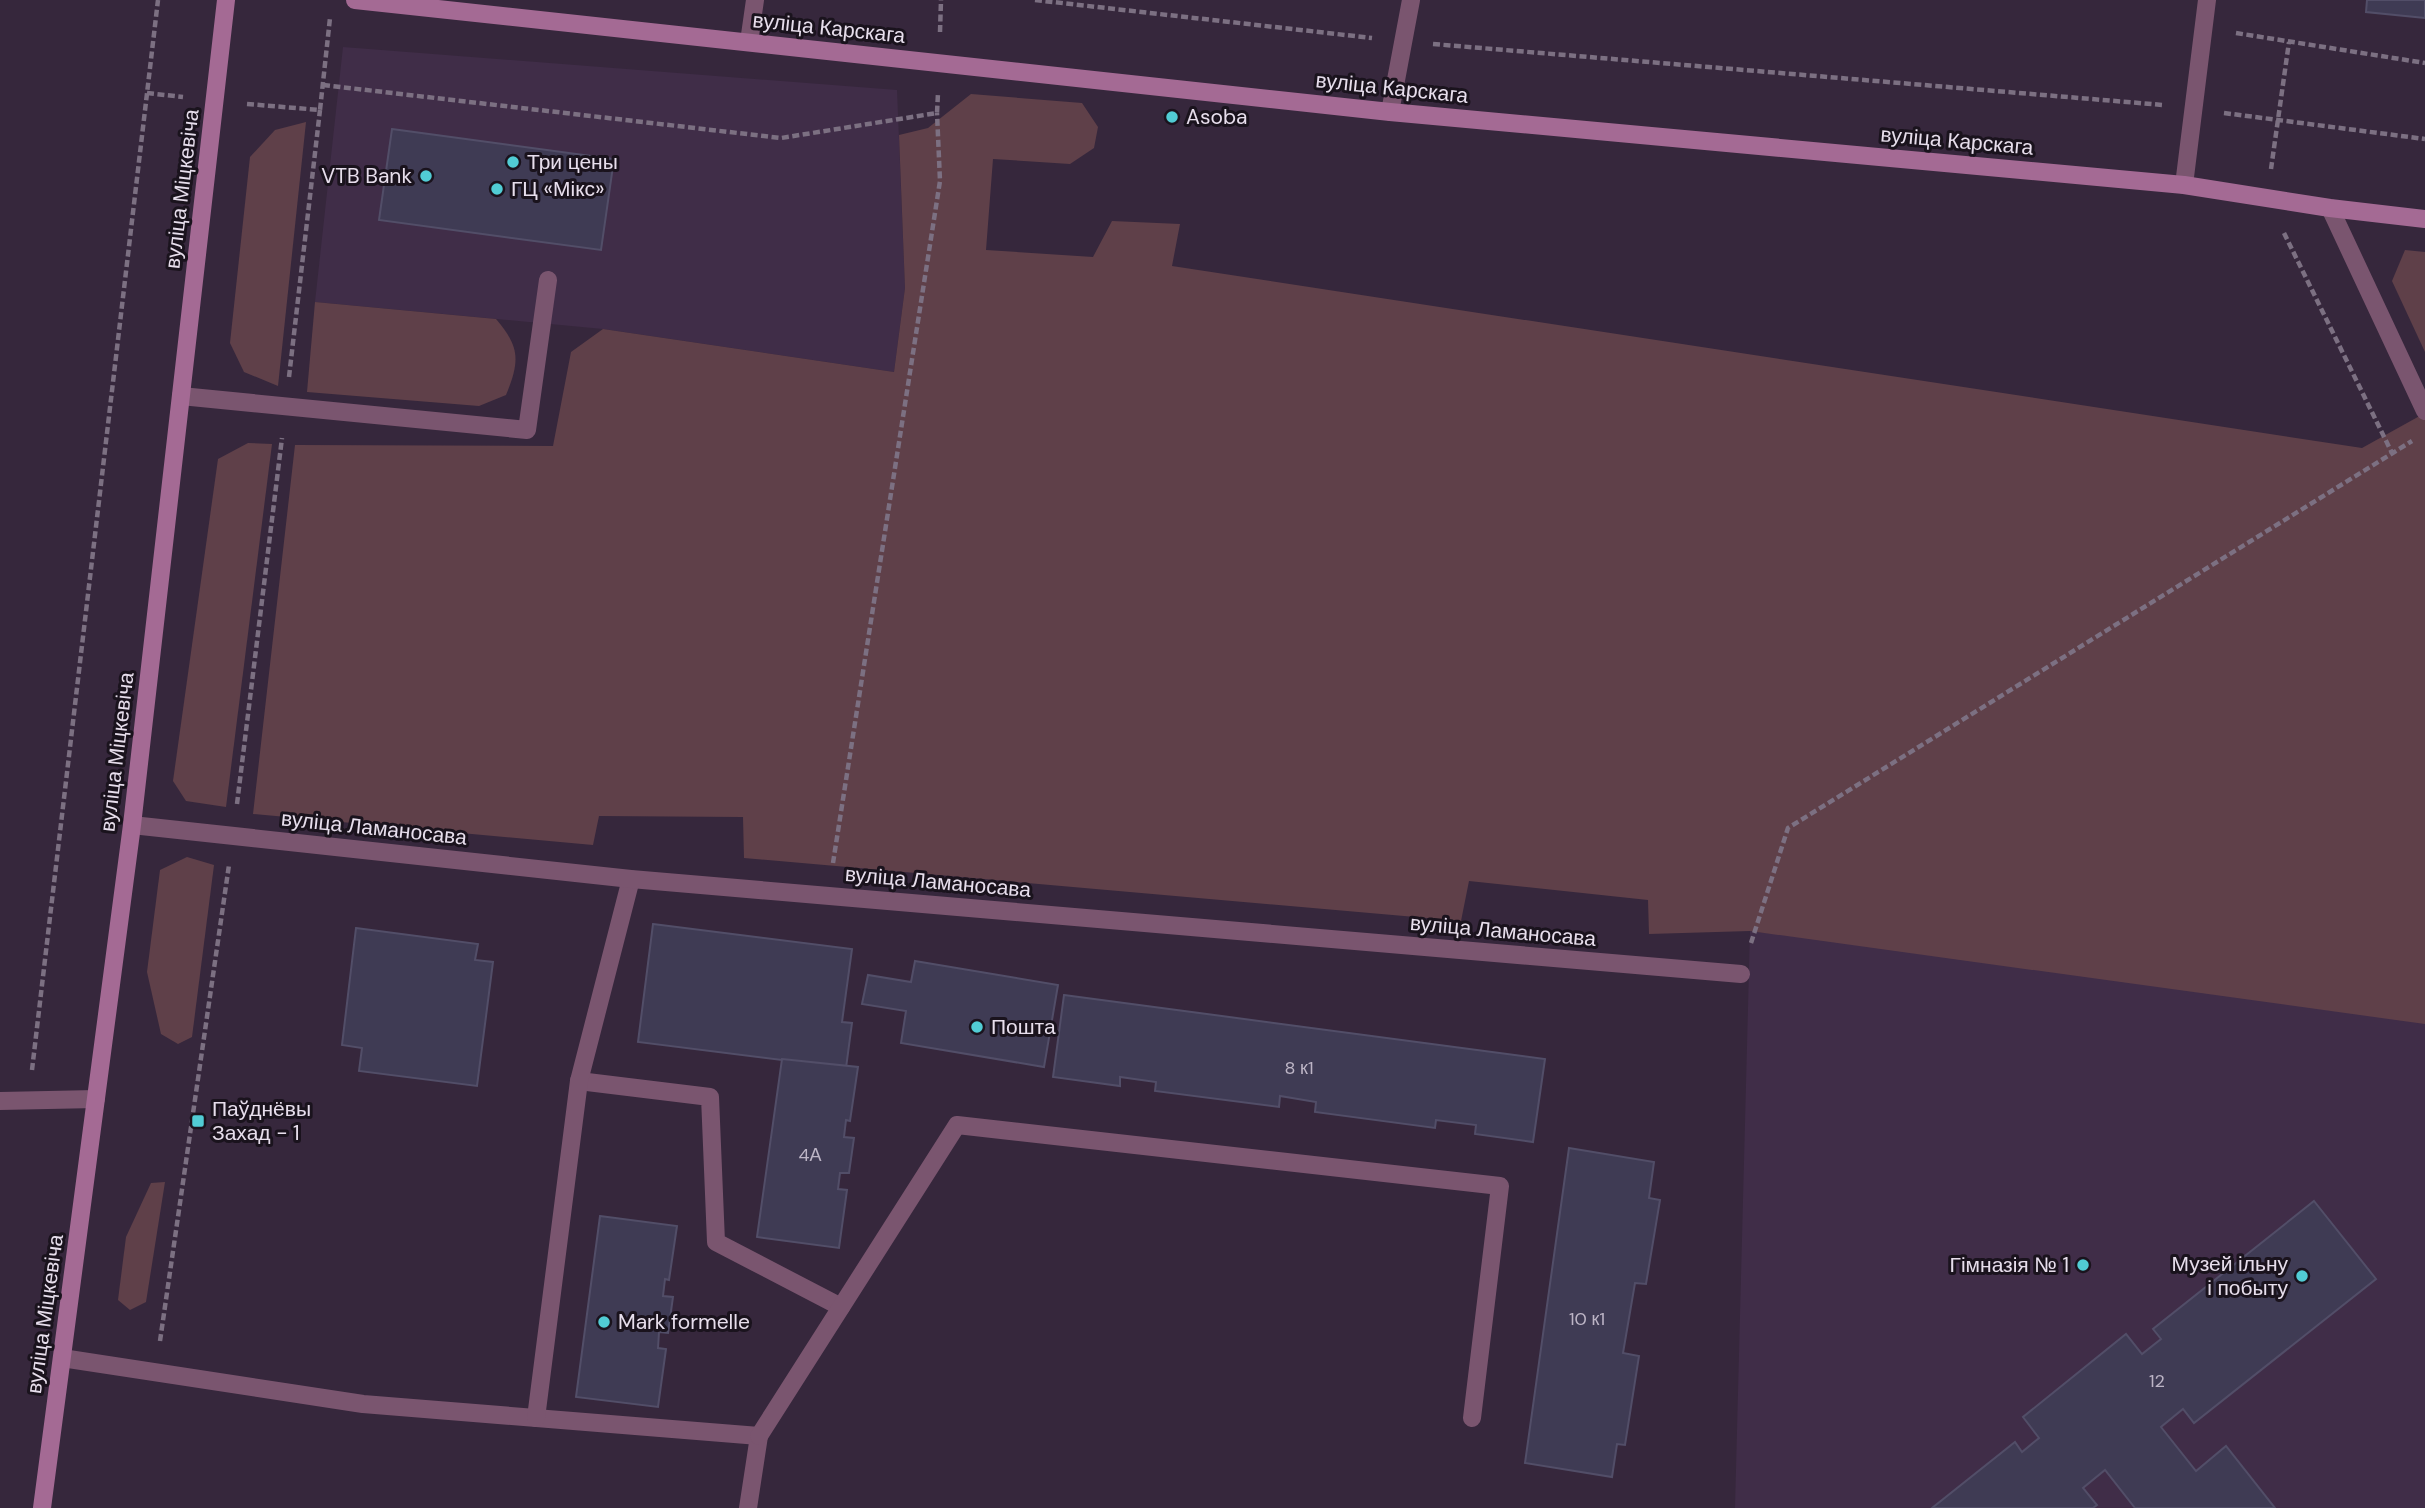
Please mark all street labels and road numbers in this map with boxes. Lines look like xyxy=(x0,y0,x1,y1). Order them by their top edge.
street label: вуліца Карскага xyxy=(751,6,907,50)
street label: вуліца Карскага xyxy=(1314,66,1470,110)
street label: вуліца Міцкевіча xyxy=(158,107,206,270)
street label: вуліца Карскага xyxy=(1879,120,2035,162)
street label: вуліца Міцкевіча xyxy=(93,670,141,833)
street label: вуліца Ламаносава xyxy=(280,804,469,852)
street label: вуліца Ламаносава xyxy=(844,860,1032,904)
street label: вуліца Ламаносава xyxy=(1409,909,1597,953)
street label: вуліца Міцкевіча xyxy=(20,1232,70,1396)

